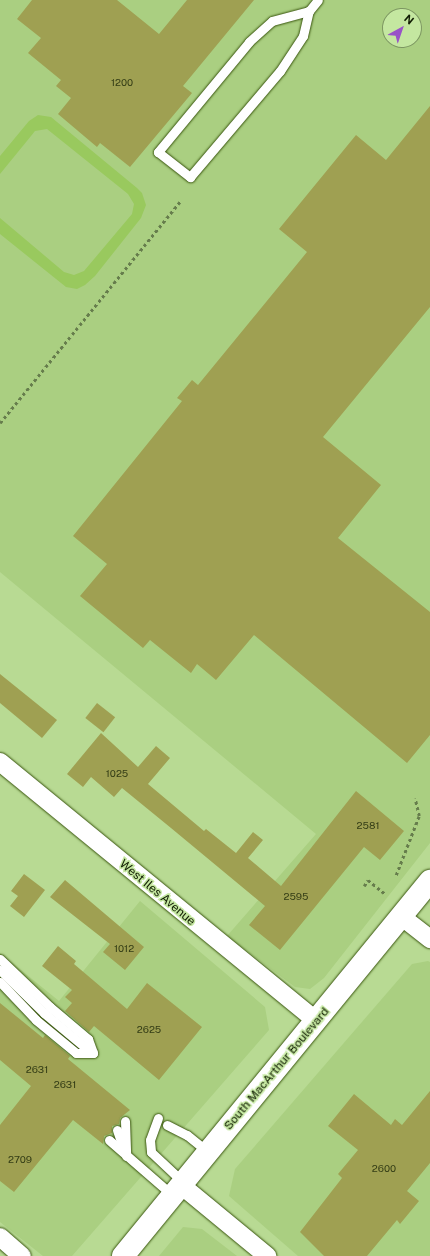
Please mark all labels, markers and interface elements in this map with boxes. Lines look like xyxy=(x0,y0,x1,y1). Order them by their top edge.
north arrow xyxy=(382,8,422,48)
text: N xyxy=(402,12,416,27)
house number: 1200 xyxy=(111,77,133,89)
house number: 1025 xyxy=(106,768,128,780)
house number: 2581 xyxy=(357,820,379,832)
street label: West Iles Avenue xyxy=(116,857,198,929)
house number: 2595 xyxy=(283,891,309,903)
house number: 1012 xyxy=(114,943,134,955)
street label: South MacArthur Boulevard xyxy=(222,1005,332,1133)
house number: 2625 xyxy=(137,1024,161,1036)
house number: 2631 xyxy=(26,1064,48,1076)
house number: 2631 xyxy=(54,1079,76,1091)
house number: 2709 xyxy=(8,1154,32,1166)
house number: 2600 xyxy=(372,1163,396,1175)

